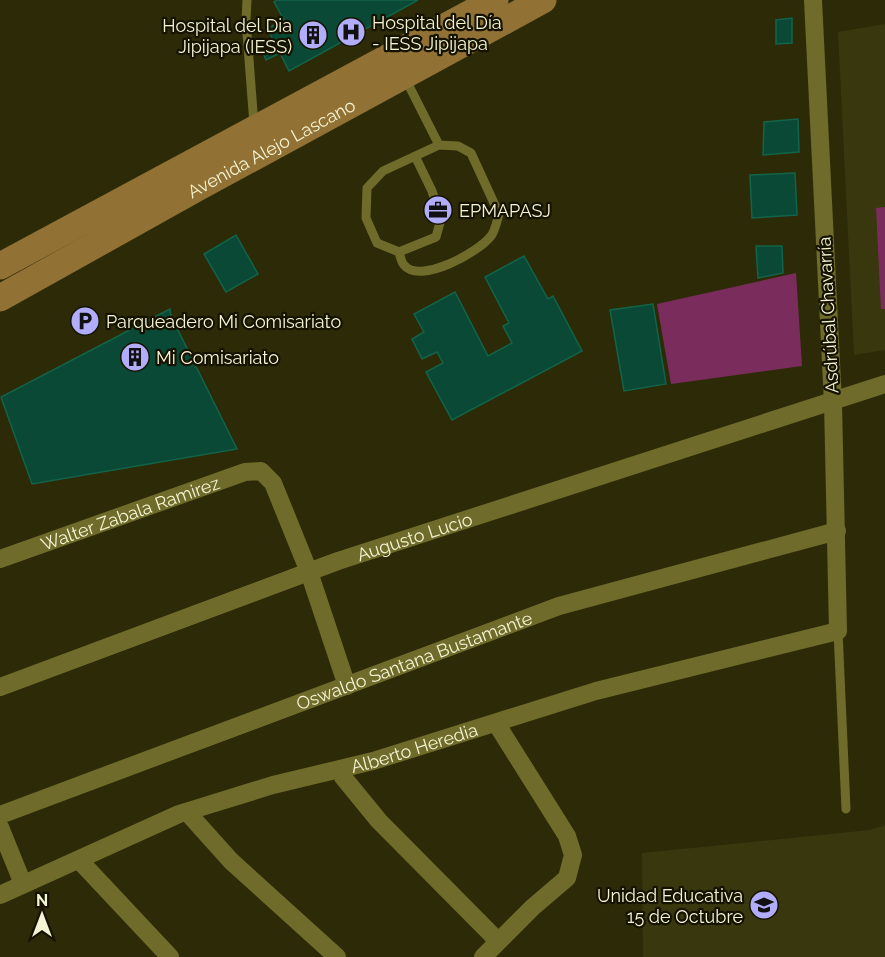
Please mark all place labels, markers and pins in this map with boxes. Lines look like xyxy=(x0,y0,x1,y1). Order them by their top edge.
place label: Hospital del Día - IESS Jipijapa xyxy=(372,12,502,54)
place label: Hospital del Dia Jipijapa (IESS) xyxy=(162,15,292,57)
hospital icon: Hospital del Día - IESS Jipijapa xyxy=(335,16,367,48)
building icon: Hospital del Dia Jipijapa (IESS) xyxy=(297,19,329,51)
office icon: EPMAPASJ xyxy=(422,194,454,226)
place label: EPMAPASJ xyxy=(459,200,551,221)
parking icon: Parqueadero Mi Comisariato xyxy=(69,305,101,337)
place label: Parqueadero Mi Comisariato xyxy=(106,311,341,332)
building icon: Mi Comisariato xyxy=(119,341,151,373)
place label: Mi Comisariato xyxy=(156,347,279,368)
place label: Unidad Educativa 15 de Octubre xyxy=(597,885,743,927)
school or university icon: Unidad Educativa 15 de Octubre xyxy=(748,889,780,921)

